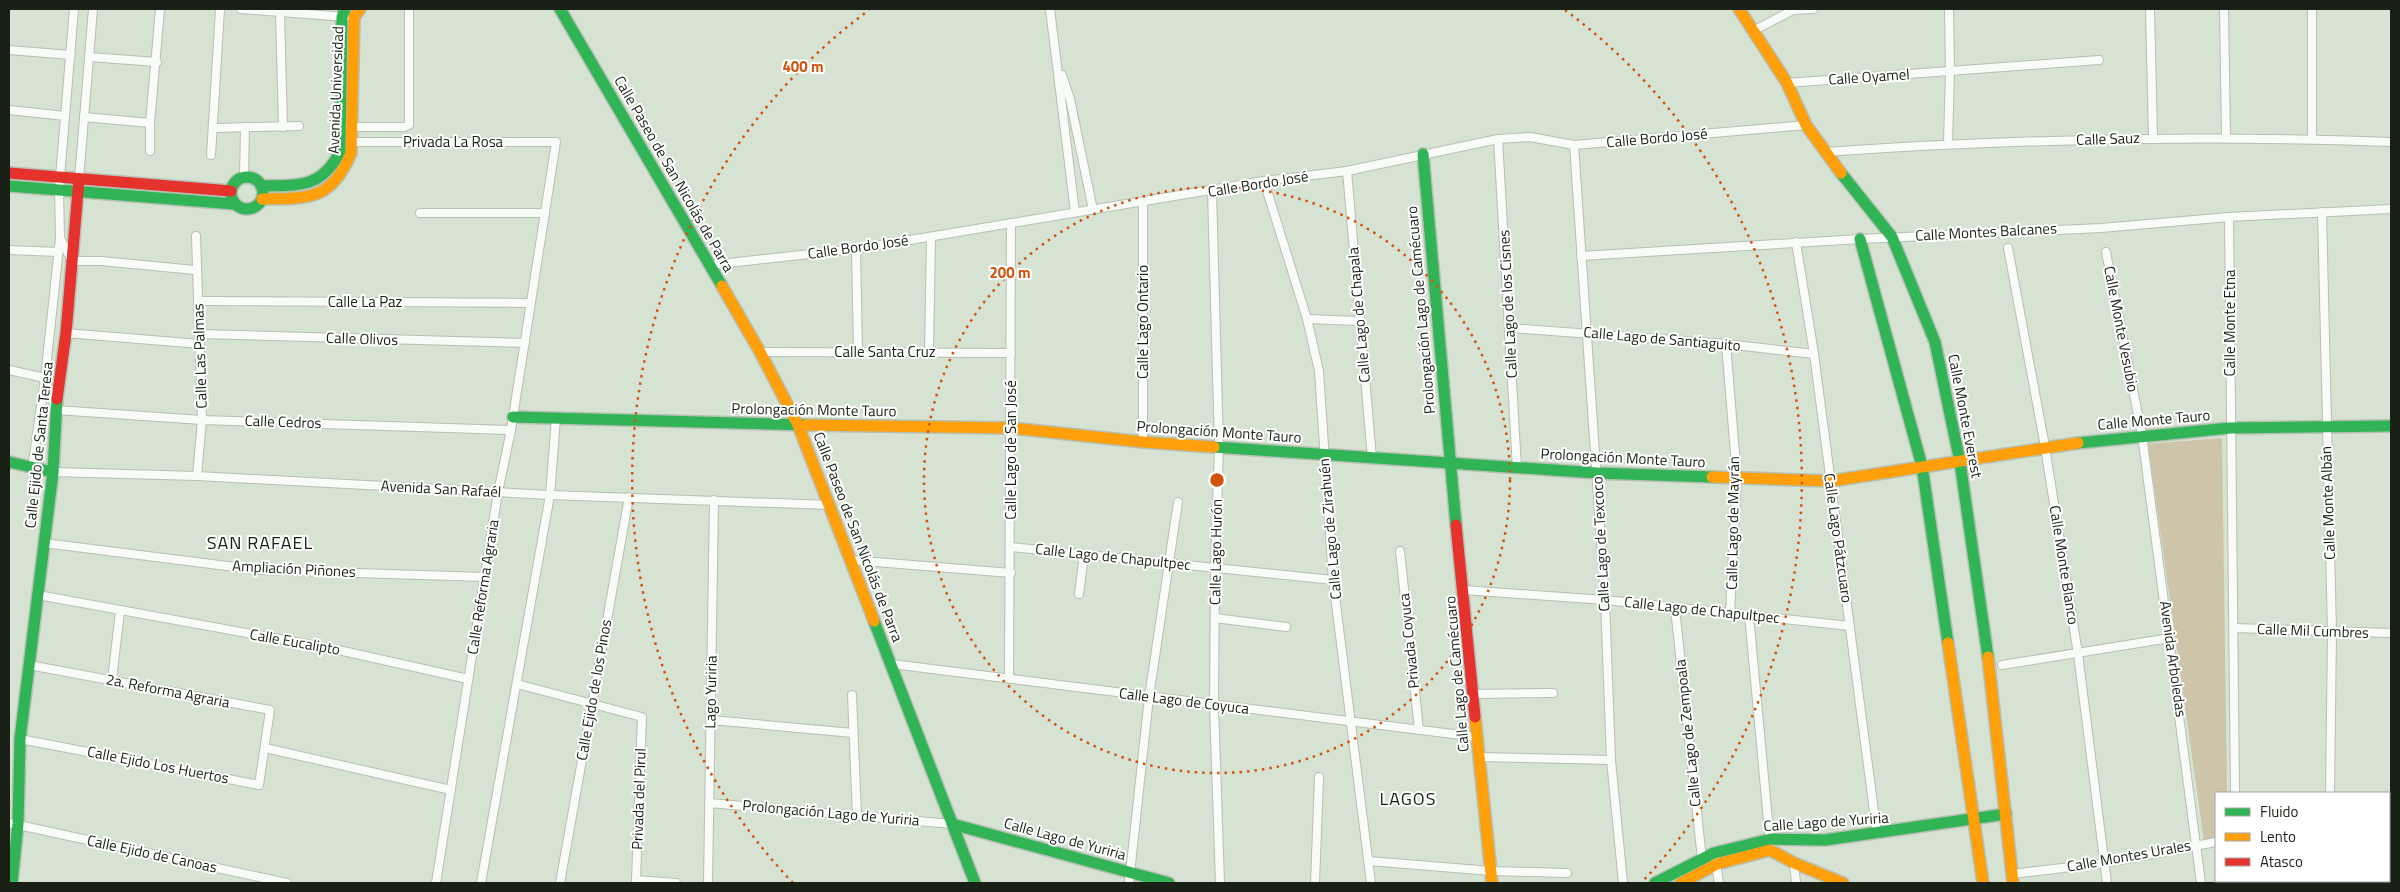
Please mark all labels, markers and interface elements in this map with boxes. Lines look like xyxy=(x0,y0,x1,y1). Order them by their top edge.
street label: Avenida Universidad xyxy=(322,26,349,154)
text: 400 m xyxy=(782,55,824,78)
street label: Calle Oyamel xyxy=(1827,62,1910,91)
street label: Calle Paseo de San Nicolás de Parra xyxy=(609,71,741,277)
street label: Calle Bordo José xyxy=(1605,122,1709,153)
street label: Calle Sauz xyxy=(2076,126,2140,151)
street label: Privada La Rosa xyxy=(403,130,504,153)
street label: Calle Bordo José xyxy=(1206,164,1310,203)
street label: Prolongación Lago de Camécuaro xyxy=(1400,205,1441,415)
street label: Calle Montes Balcanes xyxy=(1915,216,2057,247)
street label: Calle Bordo José xyxy=(806,228,910,265)
street label: Calle Lago de los Cisnes xyxy=(1492,229,1523,379)
street label: Calle Lago de Chapala xyxy=(1341,246,1376,384)
text: 200 m xyxy=(989,261,1031,284)
street label: Calle Monte Vesubio xyxy=(2098,264,2145,394)
street label: Calle Lago Ontario xyxy=(1131,265,1154,379)
street label: Calle Monte Etna xyxy=(2218,269,2241,377)
street label: Calle La Paz xyxy=(328,290,402,313)
street label: Calle Las Palmas xyxy=(186,303,213,409)
street label: Calle Lago de Santiaguito xyxy=(1582,320,1742,357)
street label: Calle Olivos xyxy=(326,326,398,351)
street label: Calle Santa Cruz xyxy=(834,340,936,363)
street label: Calle Monte Everest xyxy=(1942,352,1989,481)
street label: Calle Ejido de Santa Teresa xyxy=(18,360,59,529)
street label: Calle Lago de San José xyxy=(999,380,1022,520)
street label: Prolongación Monte Tauro xyxy=(731,397,897,422)
street label: Calle Monte Tauro xyxy=(2097,403,2211,436)
street label: Calle Cedros xyxy=(244,409,322,434)
street label: Prolongación Monte Tauro xyxy=(1136,414,1302,449)
street label: Calle Paseo de San Nicolás de Parra xyxy=(808,428,909,646)
street label: Prolongación Monte Tauro xyxy=(1540,442,1706,473)
street label: Calle Monte Albán xyxy=(2314,446,2341,560)
street label: Calle Lago de Mayrán xyxy=(1720,456,1745,590)
street label: Calle Lago de Zirahuén xyxy=(1312,458,1347,601)
centre of rings xyxy=(1208,471,1226,489)
street label: Calle Lago Pátzcuaro xyxy=(1818,472,1859,604)
street label: Avenida San Rafaél xyxy=(380,474,502,503)
street label: Calle Lago de Texcoco xyxy=(1585,476,1616,612)
street label: Calle Lago Hurón xyxy=(1203,499,1228,605)
street label: Calle Monte Blanco xyxy=(2044,503,2085,626)
street label: Calle Reforma Agraria xyxy=(460,517,505,656)
district label: SAN RAFAEL xyxy=(207,529,313,556)
street label: Calle Lago de Chapultpec xyxy=(1034,537,1192,576)
street label: Ampliación Piñones xyxy=(232,554,356,583)
street label: Calle Lago de Chapultpec xyxy=(1623,590,1781,629)
street label: Privada Coyuca xyxy=(1392,592,1425,690)
street label: Calle Lago de Camécuaro xyxy=(1438,595,1475,753)
street label: Avenida Arboledas xyxy=(2154,599,2193,718)
street label: Calle Ejido de los Pinos xyxy=(570,617,617,762)
street label: Calle Mil Cumbres xyxy=(2257,617,2369,644)
street label: Calle Eucalipto xyxy=(248,622,342,661)
street label: Lago Yuriria xyxy=(698,655,723,729)
street label: Calle Lago de Zempoala xyxy=(1668,658,1707,808)
street label: 2a. Reforma Agraria xyxy=(104,667,232,714)
street label: Calle Lago de Coyuca xyxy=(1118,681,1251,720)
street label: Calle Ejido Los Huertos xyxy=(85,739,231,790)
street label: Privada del Pirul xyxy=(625,748,652,850)
district label: LAGOS xyxy=(1380,785,1436,812)
legend xyxy=(2215,792,2390,882)
street label: Prolongación Lago de Yuriria xyxy=(742,793,921,832)
text: Fluido xyxy=(2260,800,2299,823)
street label: Calle Lago de Yuriria xyxy=(1763,806,1890,837)
street label: Calle Lago de Yuriria xyxy=(1002,811,1129,866)
text: Lento xyxy=(2260,825,2296,848)
street label: Calle Ejido de Canoas xyxy=(85,828,219,879)
street label: Calle Montes Urales xyxy=(2065,833,2193,878)
text: Atasco xyxy=(2260,850,2303,873)

